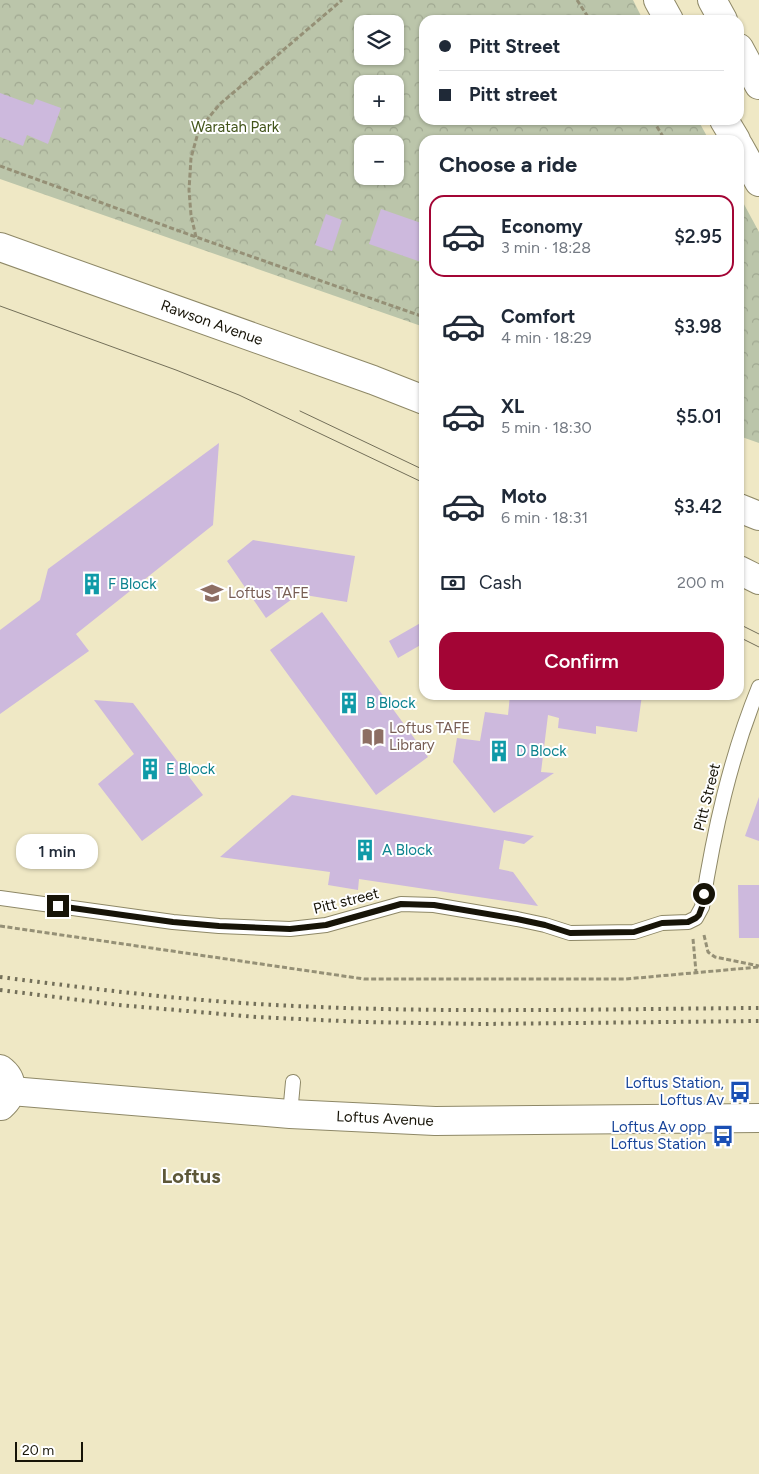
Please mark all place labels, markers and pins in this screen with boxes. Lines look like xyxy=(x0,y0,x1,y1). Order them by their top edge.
building icon: F Block xyxy=(79,571,105,597)
place label: F Block xyxy=(108,575,157,593)
school or university icon: Loftus TAFE xyxy=(199,580,225,606)
place label: Loftus TAFE xyxy=(228,584,309,602)
building icon: B Block xyxy=(336,690,362,716)
place label: B Block xyxy=(366,694,416,712)
place label: Loftus TAFE Library xyxy=(389,719,470,754)
library icon: Loftus TAFE Library xyxy=(360,724,386,750)
building icon: D Block xyxy=(486,738,512,764)
place label: D Block xyxy=(516,742,567,760)
building icon: E Block xyxy=(137,756,163,782)
place label: E Block xyxy=(166,760,216,778)
building icon: A Block xyxy=(352,837,378,863)
place label: A Block xyxy=(382,841,433,859)
place label: Loftus Station, Loftus Av xyxy=(625,1074,724,1109)
bus stop icon: Loftus Station, Loftus Av xyxy=(727,1079,753,1105)
place label: Loftus Av opp Loftus Station xyxy=(611,1118,706,1153)
bus stop icon: Loftus Av opp Loftus Station xyxy=(710,1123,736,1149)

